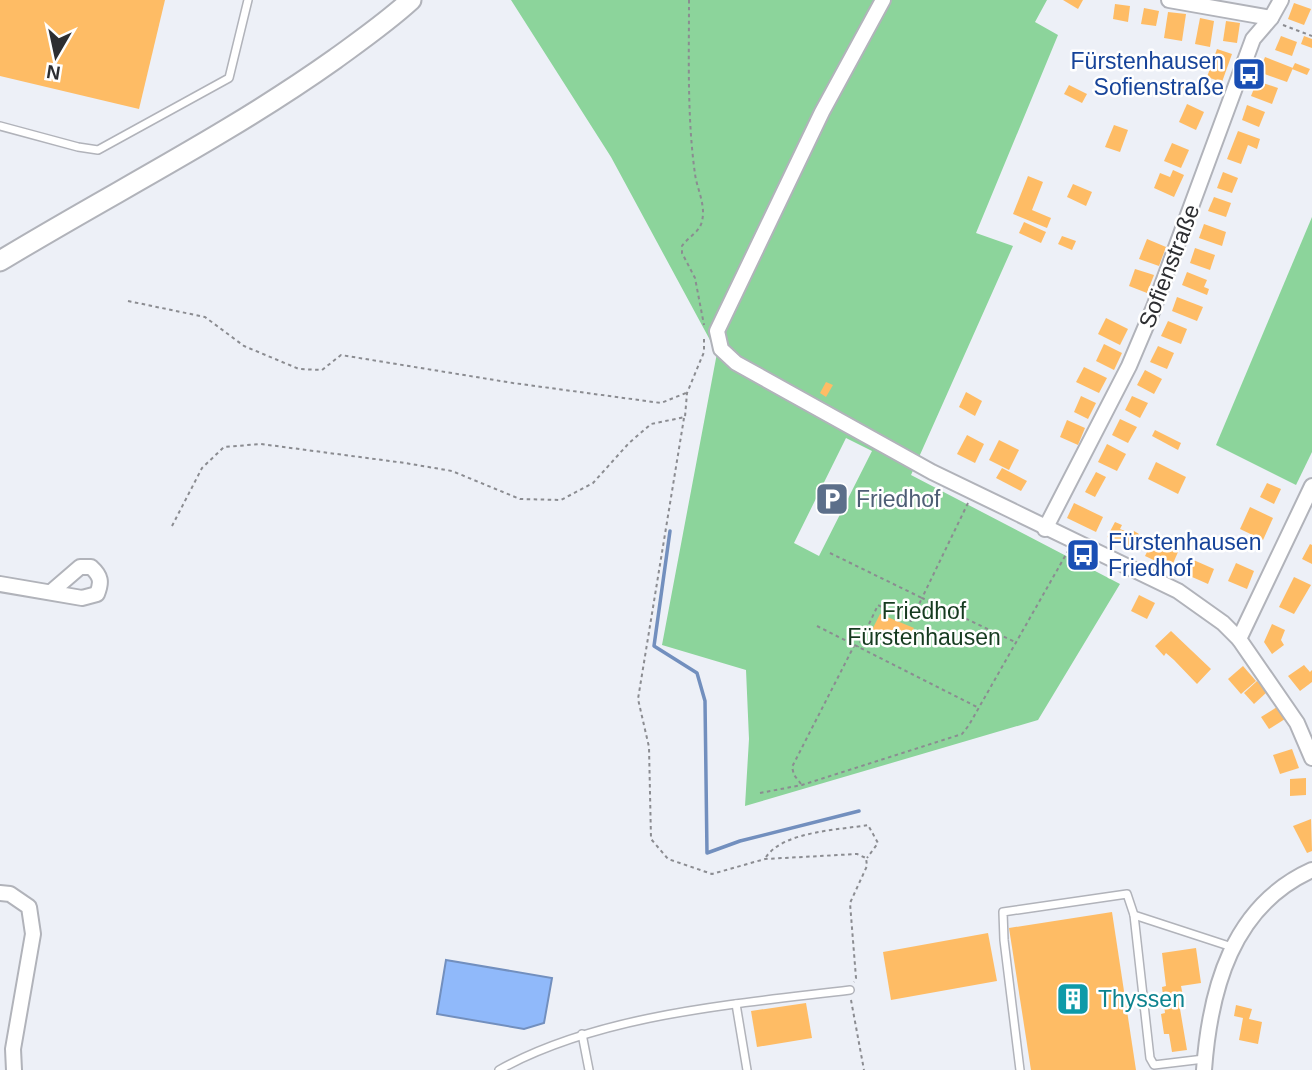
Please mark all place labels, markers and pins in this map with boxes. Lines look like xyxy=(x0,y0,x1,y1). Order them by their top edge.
place label: Fürstenhausen Sofienstraße xyxy=(1071,48,1224,100)
bus stop icon: Fürstenhausen Sofienstraße xyxy=(1230,55,1268,93)
parking icon: Friedhof xyxy=(813,480,851,518)
place label: Friedhof xyxy=(856,486,941,512)
place label: Fürstenhausen Friedhof xyxy=(1108,529,1261,581)
bus stop icon: Fürstenhausen Friedhof xyxy=(1064,536,1102,574)
building icon: Thyssen xyxy=(1054,980,1092,1018)
place label: Thyssen xyxy=(1098,986,1185,1012)

